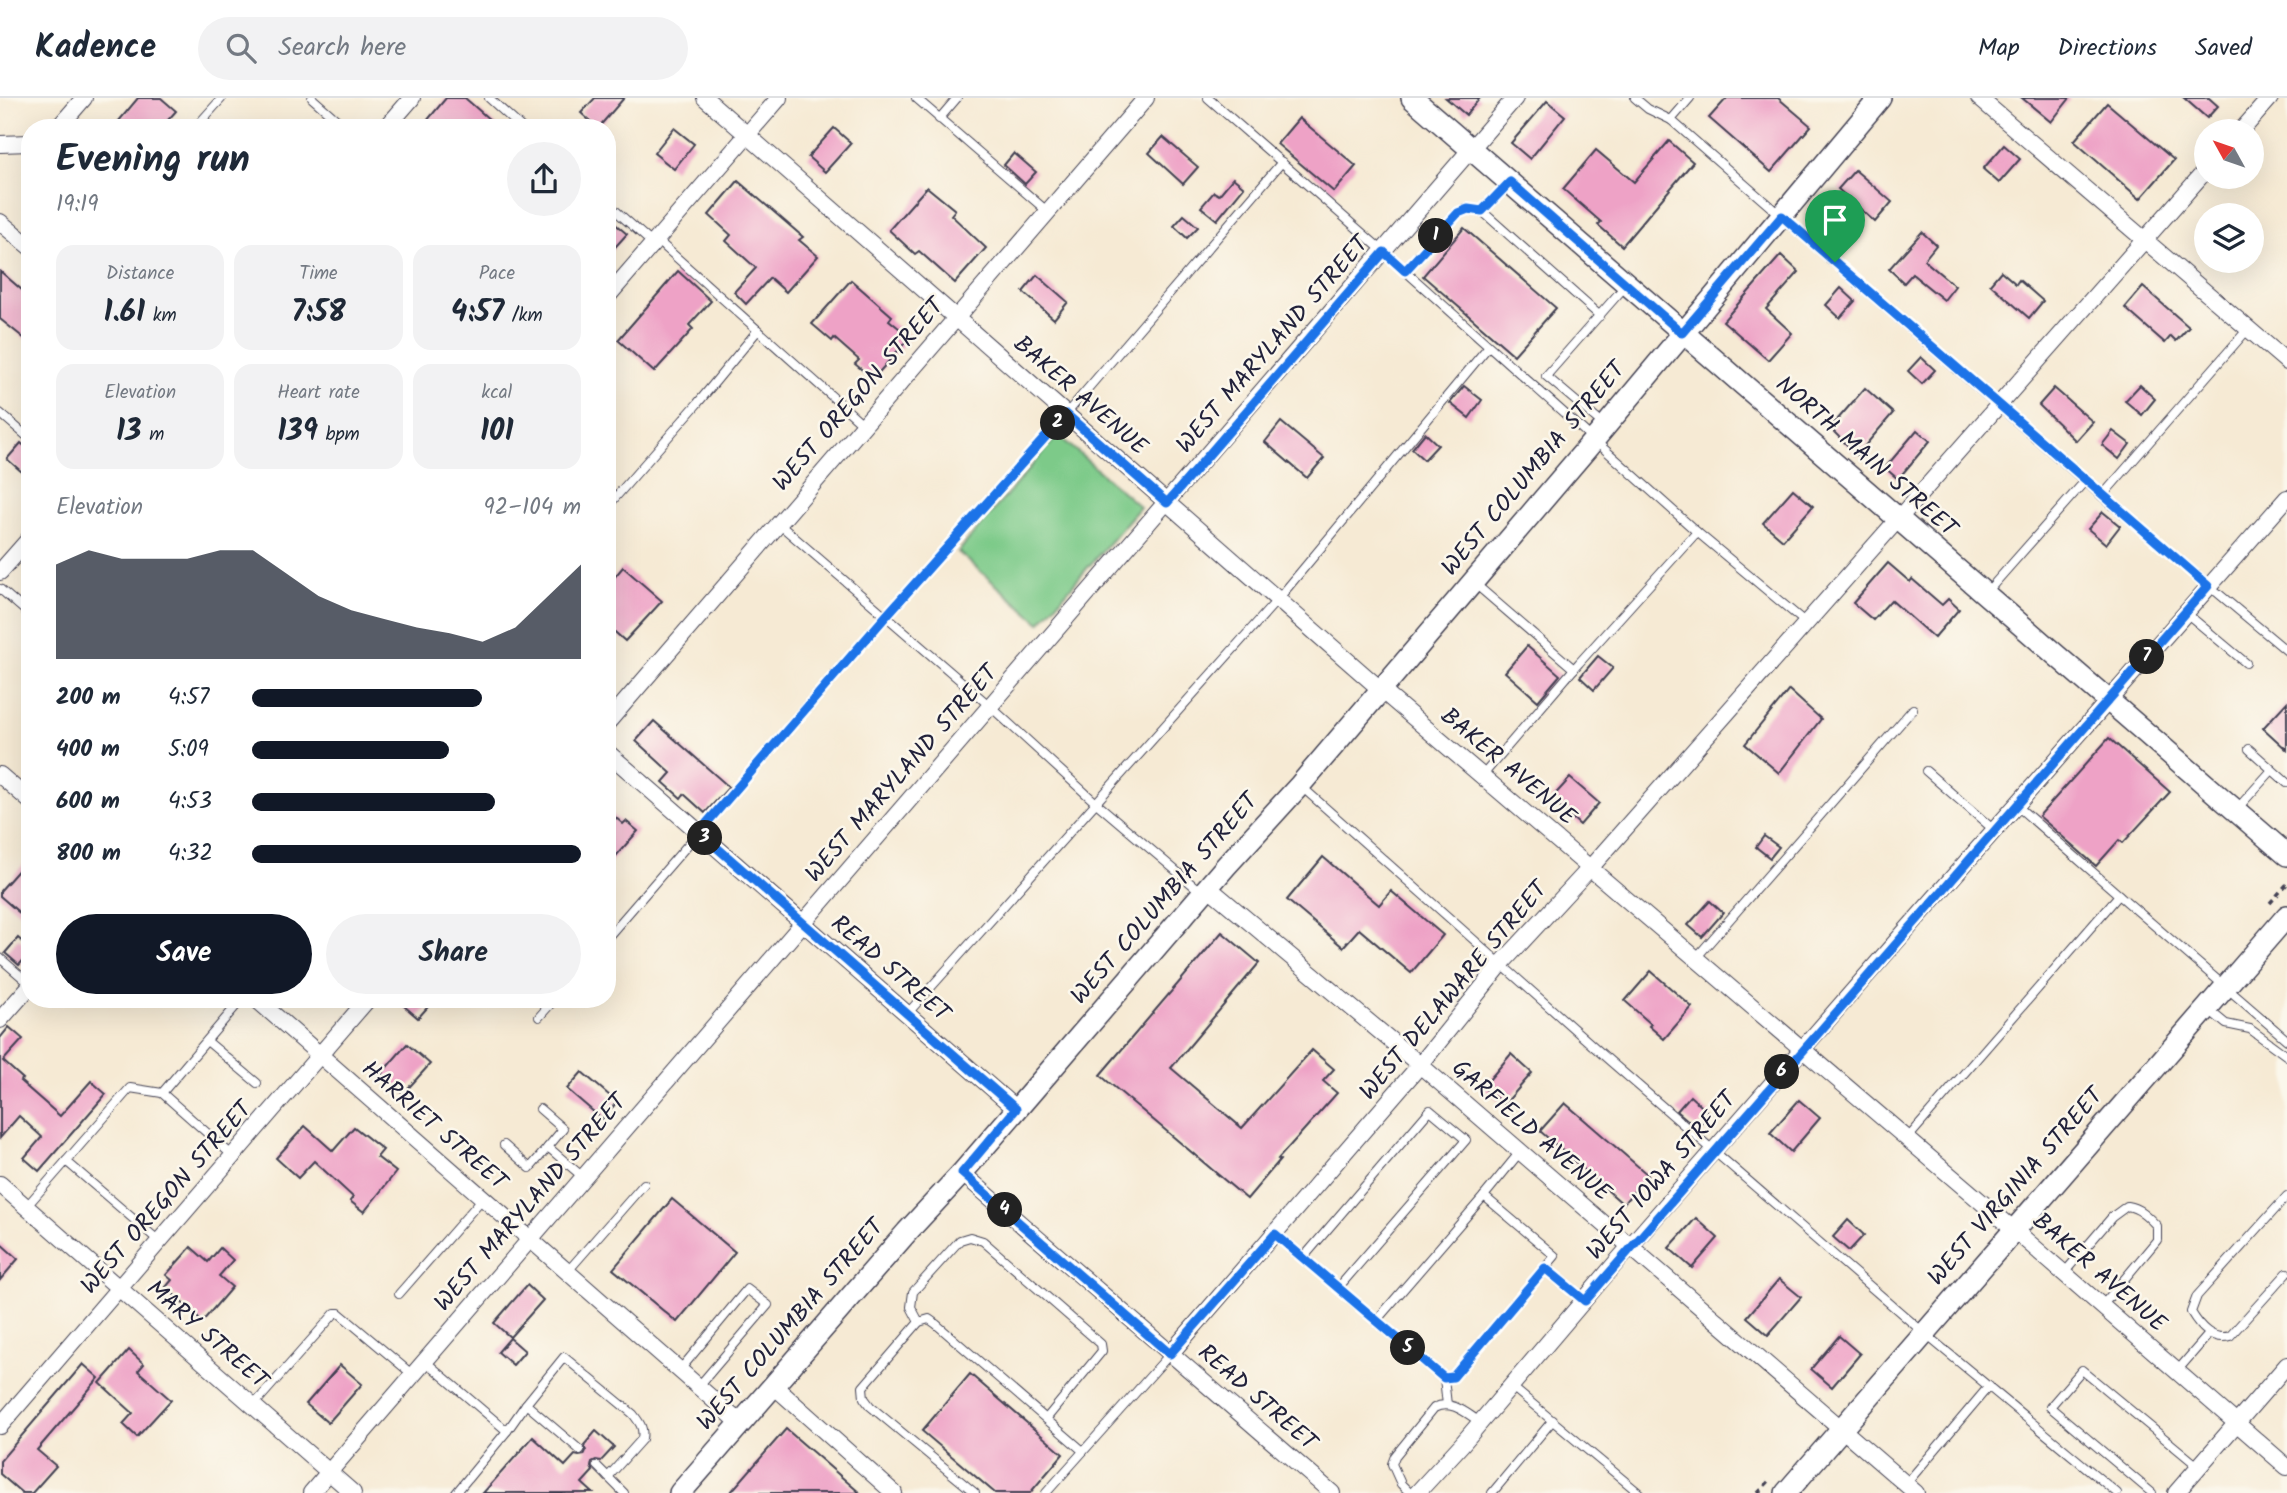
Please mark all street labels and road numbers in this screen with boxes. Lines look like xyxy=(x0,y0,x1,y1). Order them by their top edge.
street label: WEST MARYLAND STREET xyxy=(1167,225,1381,463)
street label: WEST OREGON STREET xyxy=(763,288,956,501)
street label: BAKER AVENUE xyxy=(1004,326,1157,466)
street label: WEST COLUMBIA STREET xyxy=(1432,351,1637,585)
street label: NORTH MAIN STREET xyxy=(1766,367,1968,549)
street label: WEST MARYLAND STREET xyxy=(796,654,1010,892)
street label: BAKER AVENUE xyxy=(1431,698,1586,836)
street label: WEST COLUMBIA STREET xyxy=(1061,782,1270,1014)
street label: WEST DELAWARE STREET xyxy=(1350,871,1559,1110)
street label: READ STREET xyxy=(821,906,960,1034)
street label: GARFIELD AVENUE xyxy=(1442,1050,1621,1212)
street label: HARRIET STREET xyxy=(352,1051,518,1202)
street label: WEST VIRGINIA STREET xyxy=(1918,1077,2115,1295)
street label: WEST IOWA STREET xyxy=(1577,1081,1748,1269)
street label: WEST MARYLAND STREET xyxy=(425,1083,639,1321)
street label: WEST OREGON STREET xyxy=(71,1091,264,1304)
street label: BAKER AVENUE xyxy=(2023,1203,2176,1343)
street label: WEST COLUMBIA STREET xyxy=(687,1208,896,1440)
street label: MARY STREET xyxy=(137,1271,279,1401)
street label: READ STREET xyxy=(1188,1335,1327,1463)

